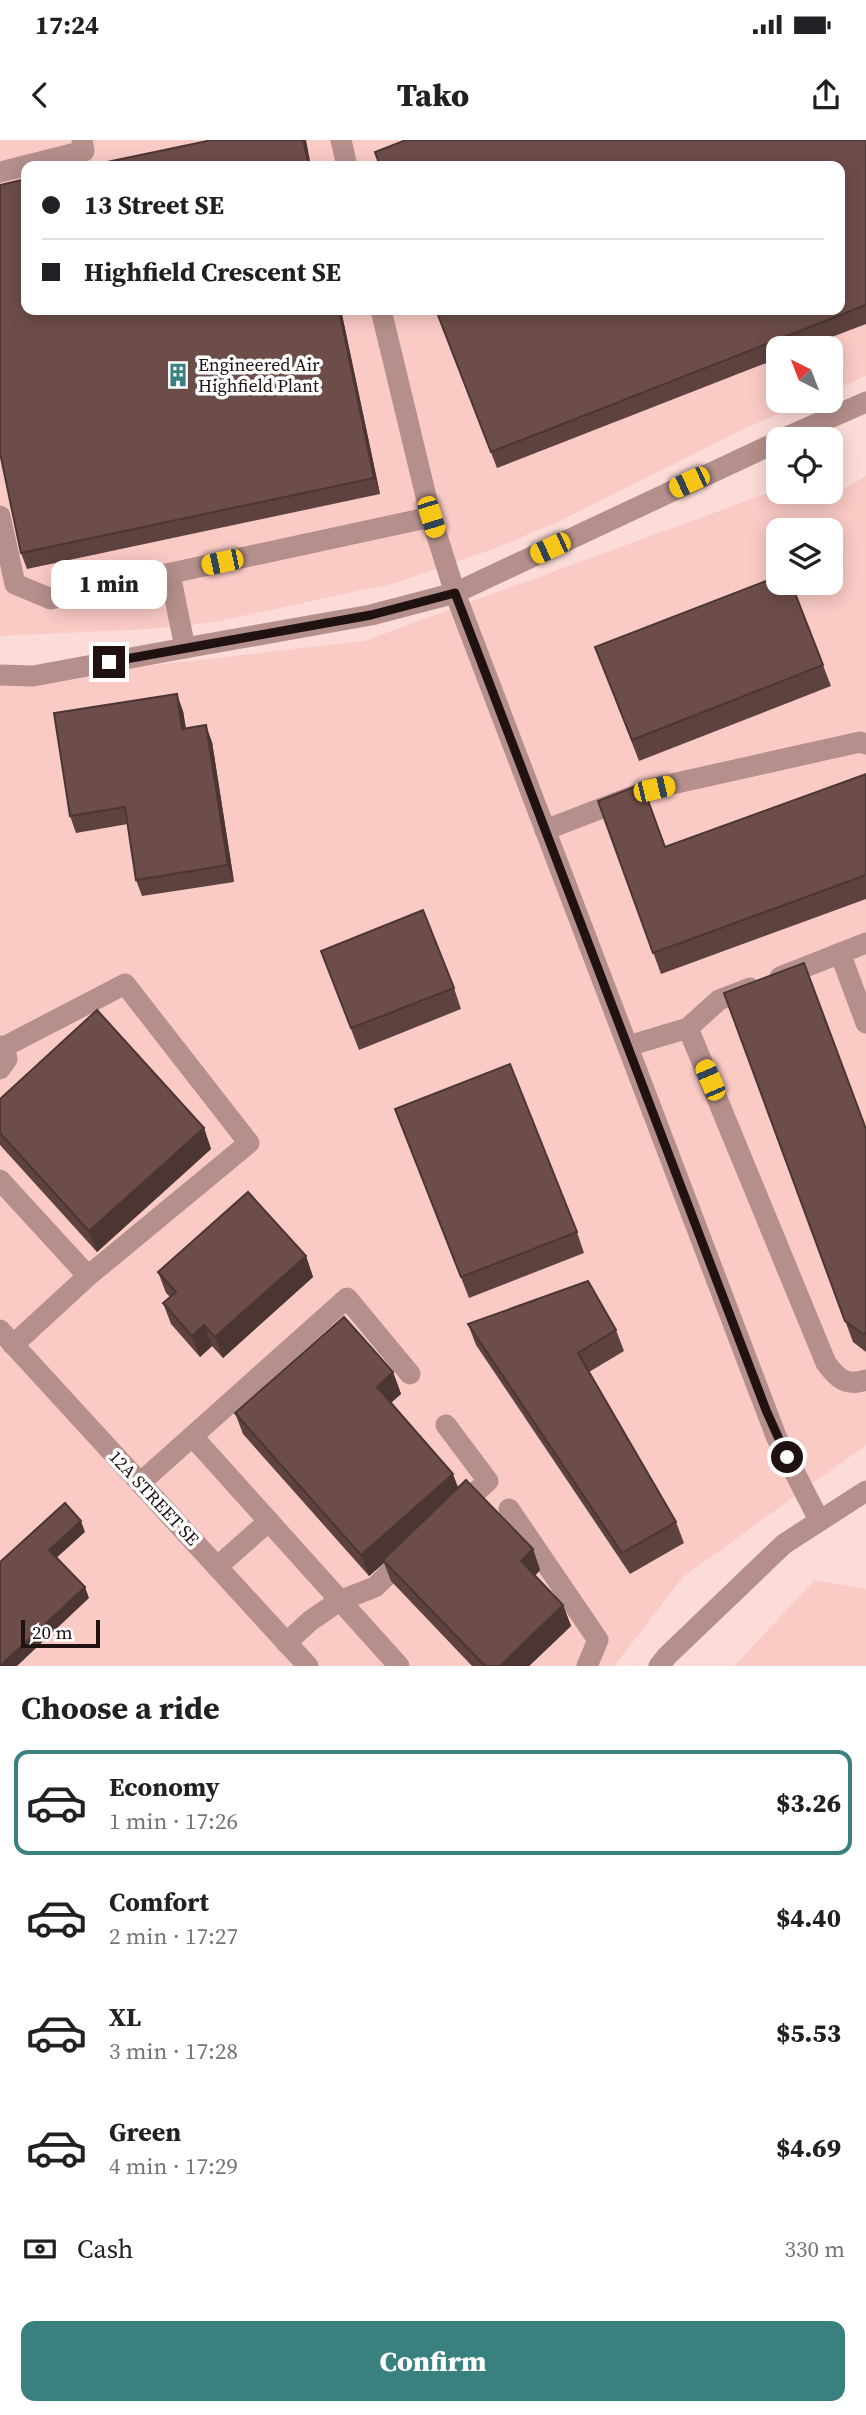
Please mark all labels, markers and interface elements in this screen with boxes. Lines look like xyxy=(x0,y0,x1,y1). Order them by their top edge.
text: 17:24 xyxy=(35,7,99,43)
text: Tako xyxy=(397,73,469,117)
icon: back xyxy=(21,76,59,114)
icon: share xyxy=(807,76,845,114)
text: 13 Street SE xyxy=(84,187,224,223)
text: Highfield Crescent SE xyxy=(84,254,341,290)
north arrow xyxy=(766,336,844,413)
map controls xyxy=(766,336,843,595)
place label: Engineered Air Highfield Plant xyxy=(198,352,320,398)
building icon: Engineered Air Highfield Plant xyxy=(164,361,192,389)
button: locate xyxy=(766,427,843,504)
car xyxy=(666,464,713,500)
car xyxy=(415,494,448,540)
button: layers xyxy=(766,518,843,595)
car xyxy=(527,530,574,566)
car xyxy=(200,547,245,577)
callout: 1 min xyxy=(51,560,167,610)
text: 1 min xyxy=(79,568,139,600)
route end xyxy=(93,646,125,678)
car xyxy=(632,774,677,804)
car xyxy=(693,1057,728,1103)
route start xyxy=(771,1441,803,1473)
street label: 12A STREET SE xyxy=(104,1444,205,1551)
scale bar xyxy=(21,1617,100,1649)
text: 20 m xyxy=(32,1619,73,1645)
text: Choose a ride xyxy=(21,1686,220,1730)
text: Economy xyxy=(109,1769,220,1805)
icon: car xyxy=(25,1771,88,1834)
text: $3.26 xyxy=(776,1785,841,1821)
text: 1 min · 17:26 xyxy=(109,1805,238,1837)
text: Comfort xyxy=(109,1884,209,1920)
icon: car xyxy=(25,1886,88,1949)
text: $4.40 xyxy=(776,1900,841,1936)
text: 2 min · 17:27 xyxy=(109,1920,238,1952)
text: XL xyxy=(109,1999,141,2035)
icon: car xyxy=(25,2001,88,2064)
text: $5.53 xyxy=(776,2015,841,2051)
text: 3 min · 17:28 xyxy=(109,2035,238,2067)
text: Green xyxy=(109,2114,181,2150)
icon: car xyxy=(25,2116,88,2179)
text: $4.69 xyxy=(776,2130,841,2166)
text: 4 min · 17:29 xyxy=(109,2150,238,2182)
icon: cash xyxy=(21,2230,59,2268)
text: Cash xyxy=(77,2231,133,2267)
text: 330 m xyxy=(784,2233,845,2265)
button: Confirm xyxy=(21,2321,845,2401)

